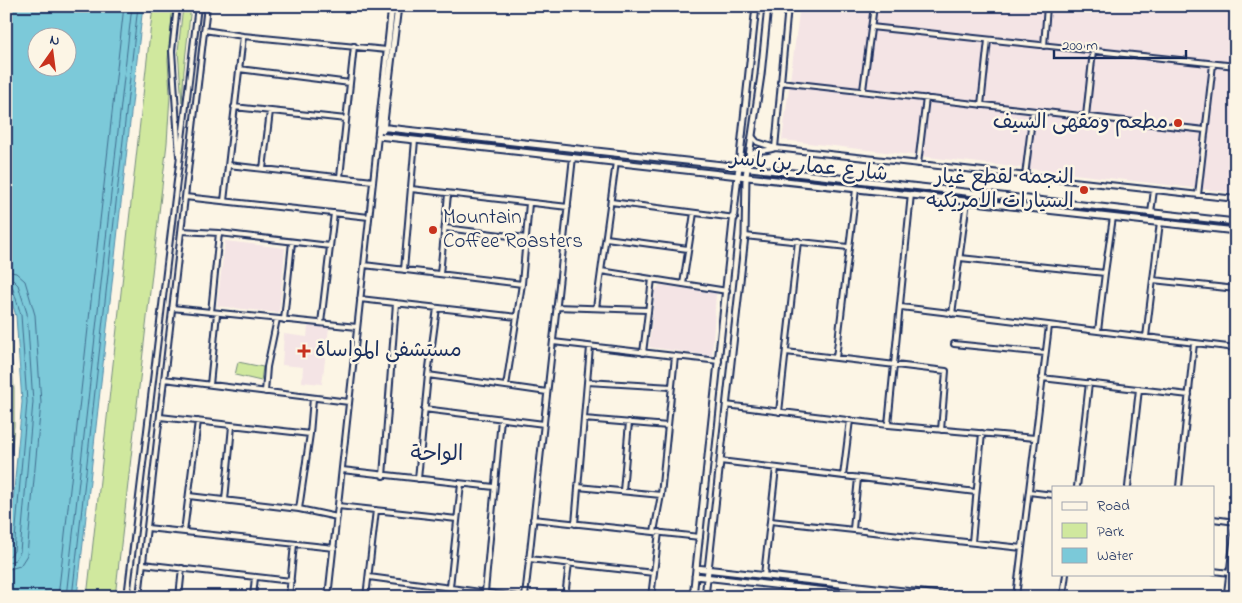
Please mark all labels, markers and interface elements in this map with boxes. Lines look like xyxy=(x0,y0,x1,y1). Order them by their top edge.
north arrow xyxy=(28,28,78,78)
scale bar xyxy=(1054,28,1187,60)
text: N xyxy=(48,30,62,52)
text: 200 m xyxy=(1062,35,1098,57)
place label: مطعم ومقهى السيف xyxy=(993,108,1168,138)
marker: مطعم ومقهى السيف xyxy=(1172,117,1184,129)
street label: شارع عمار بن ياسر xyxy=(727,144,889,190)
place label: النجمه لقطع غيار السيارات الامريكيه xyxy=(926,163,1074,217)
marker: النجمه لقطع غيار السيارات الامريكيه xyxy=(1078,184,1090,196)
place label: Mountain Coffee Roasters xyxy=(443,203,583,257)
marker: Mountain Coffee Roasters xyxy=(427,224,439,236)
place label: مستشفى المواساة xyxy=(315,336,462,366)
marker: مستشفى المواساة xyxy=(297,344,311,358)
district label: الواحة xyxy=(411,439,463,471)
legend xyxy=(1052,486,1214,576)
text: Road xyxy=(1097,495,1130,517)
text: Park xyxy=(1097,521,1125,543)
text: Water xyxy=(1097,545,1133,567)

